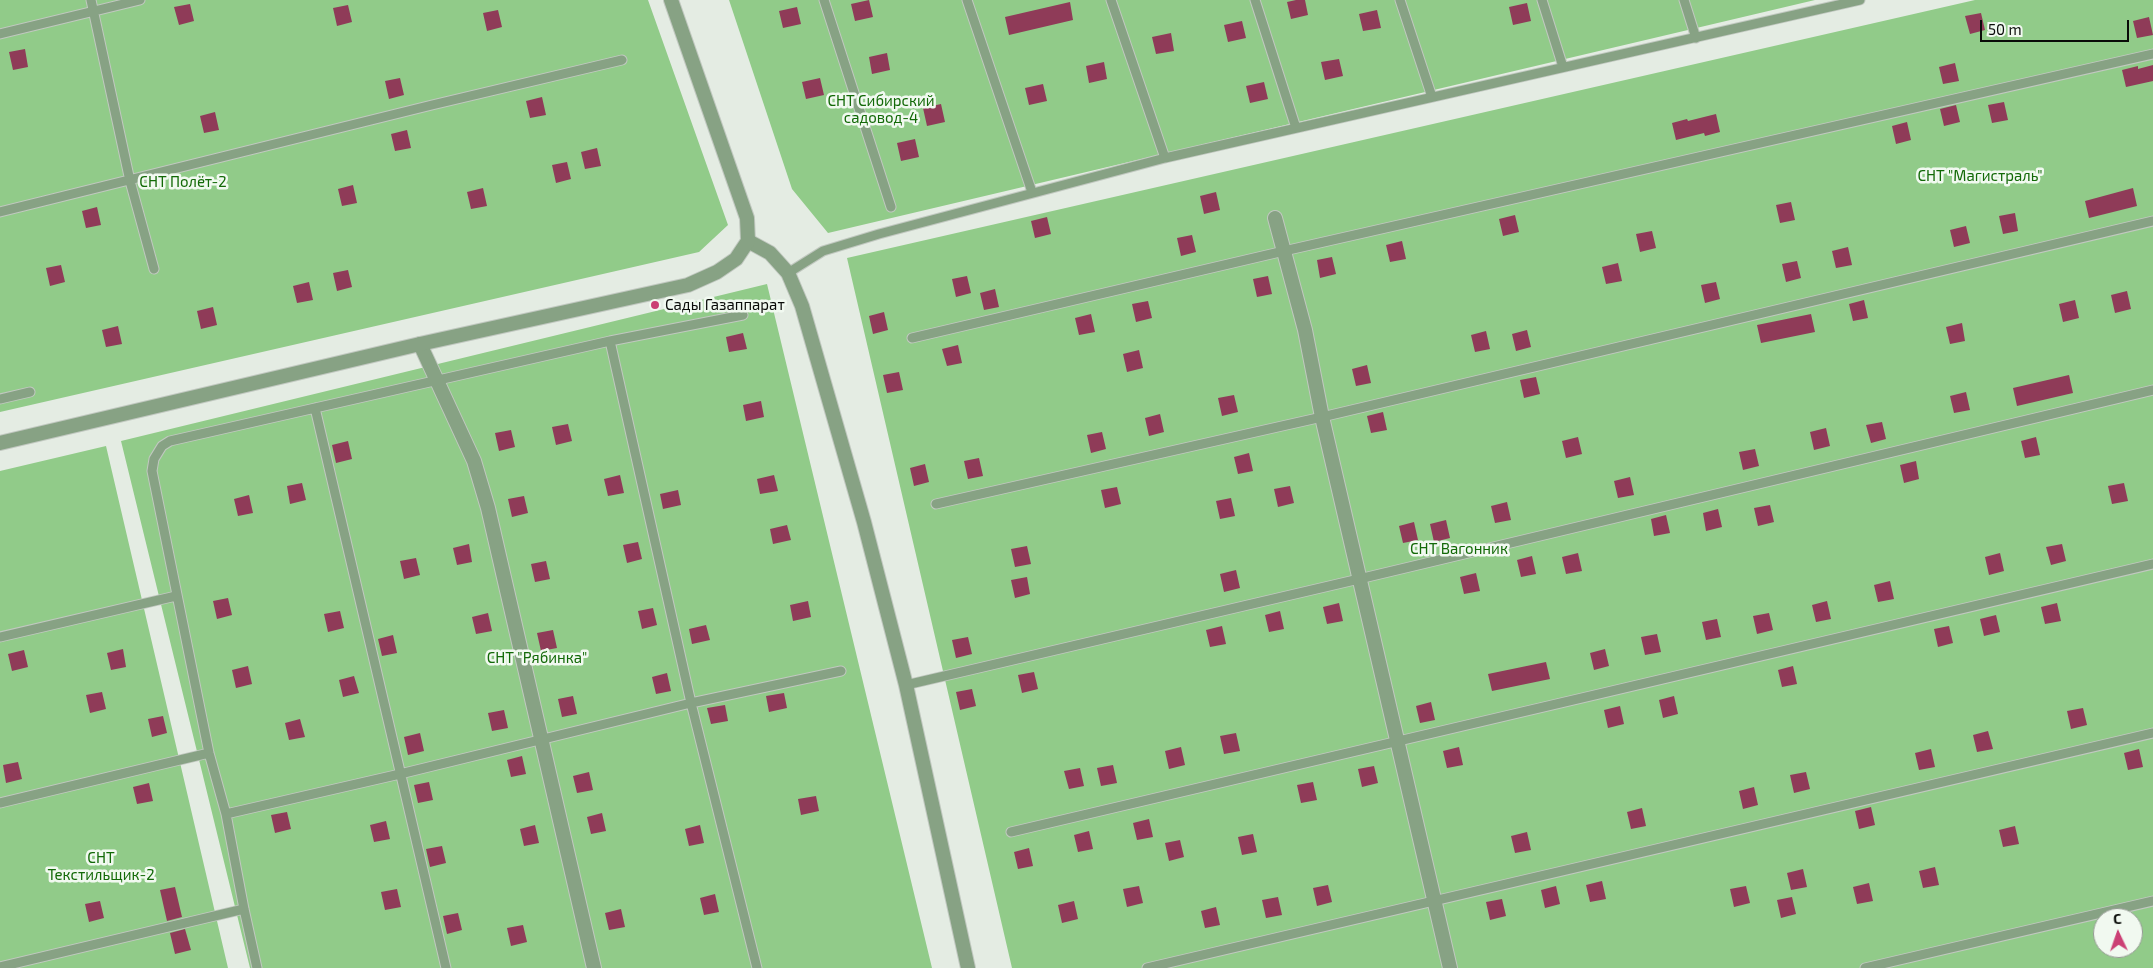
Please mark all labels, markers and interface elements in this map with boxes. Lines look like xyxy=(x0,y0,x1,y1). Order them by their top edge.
scale bar xyxy=(1983,10,2132,42)
text: 50 m xyxy=(1988,20,2022,38)
park label: СНТ Сибирский садовод-4 xyxy=(827,92,935,127)
park label: СНТ "Магистраль" xyxy=(1917,167,2043,185)
park label: СНТ Полёт-2 xyxy=(139,173,227,191)
place label: Сады Газаппарат xyxy=(665,296,785,314)
marker: Сады Газаппарат xyxy=(649,299,661,311)
park label: СНТ Вагонник xyxy=(1410,540,1508,558)
park label: СНТ "Рябинка" xyxy=(487,649,587,667)
park label: СНТ Текстильщик-2 xyxy=(47,849,155,884)
north arrow xyxy=(2093,908,2143,958)
text: С xyxy=(2113,910,2122,927)

